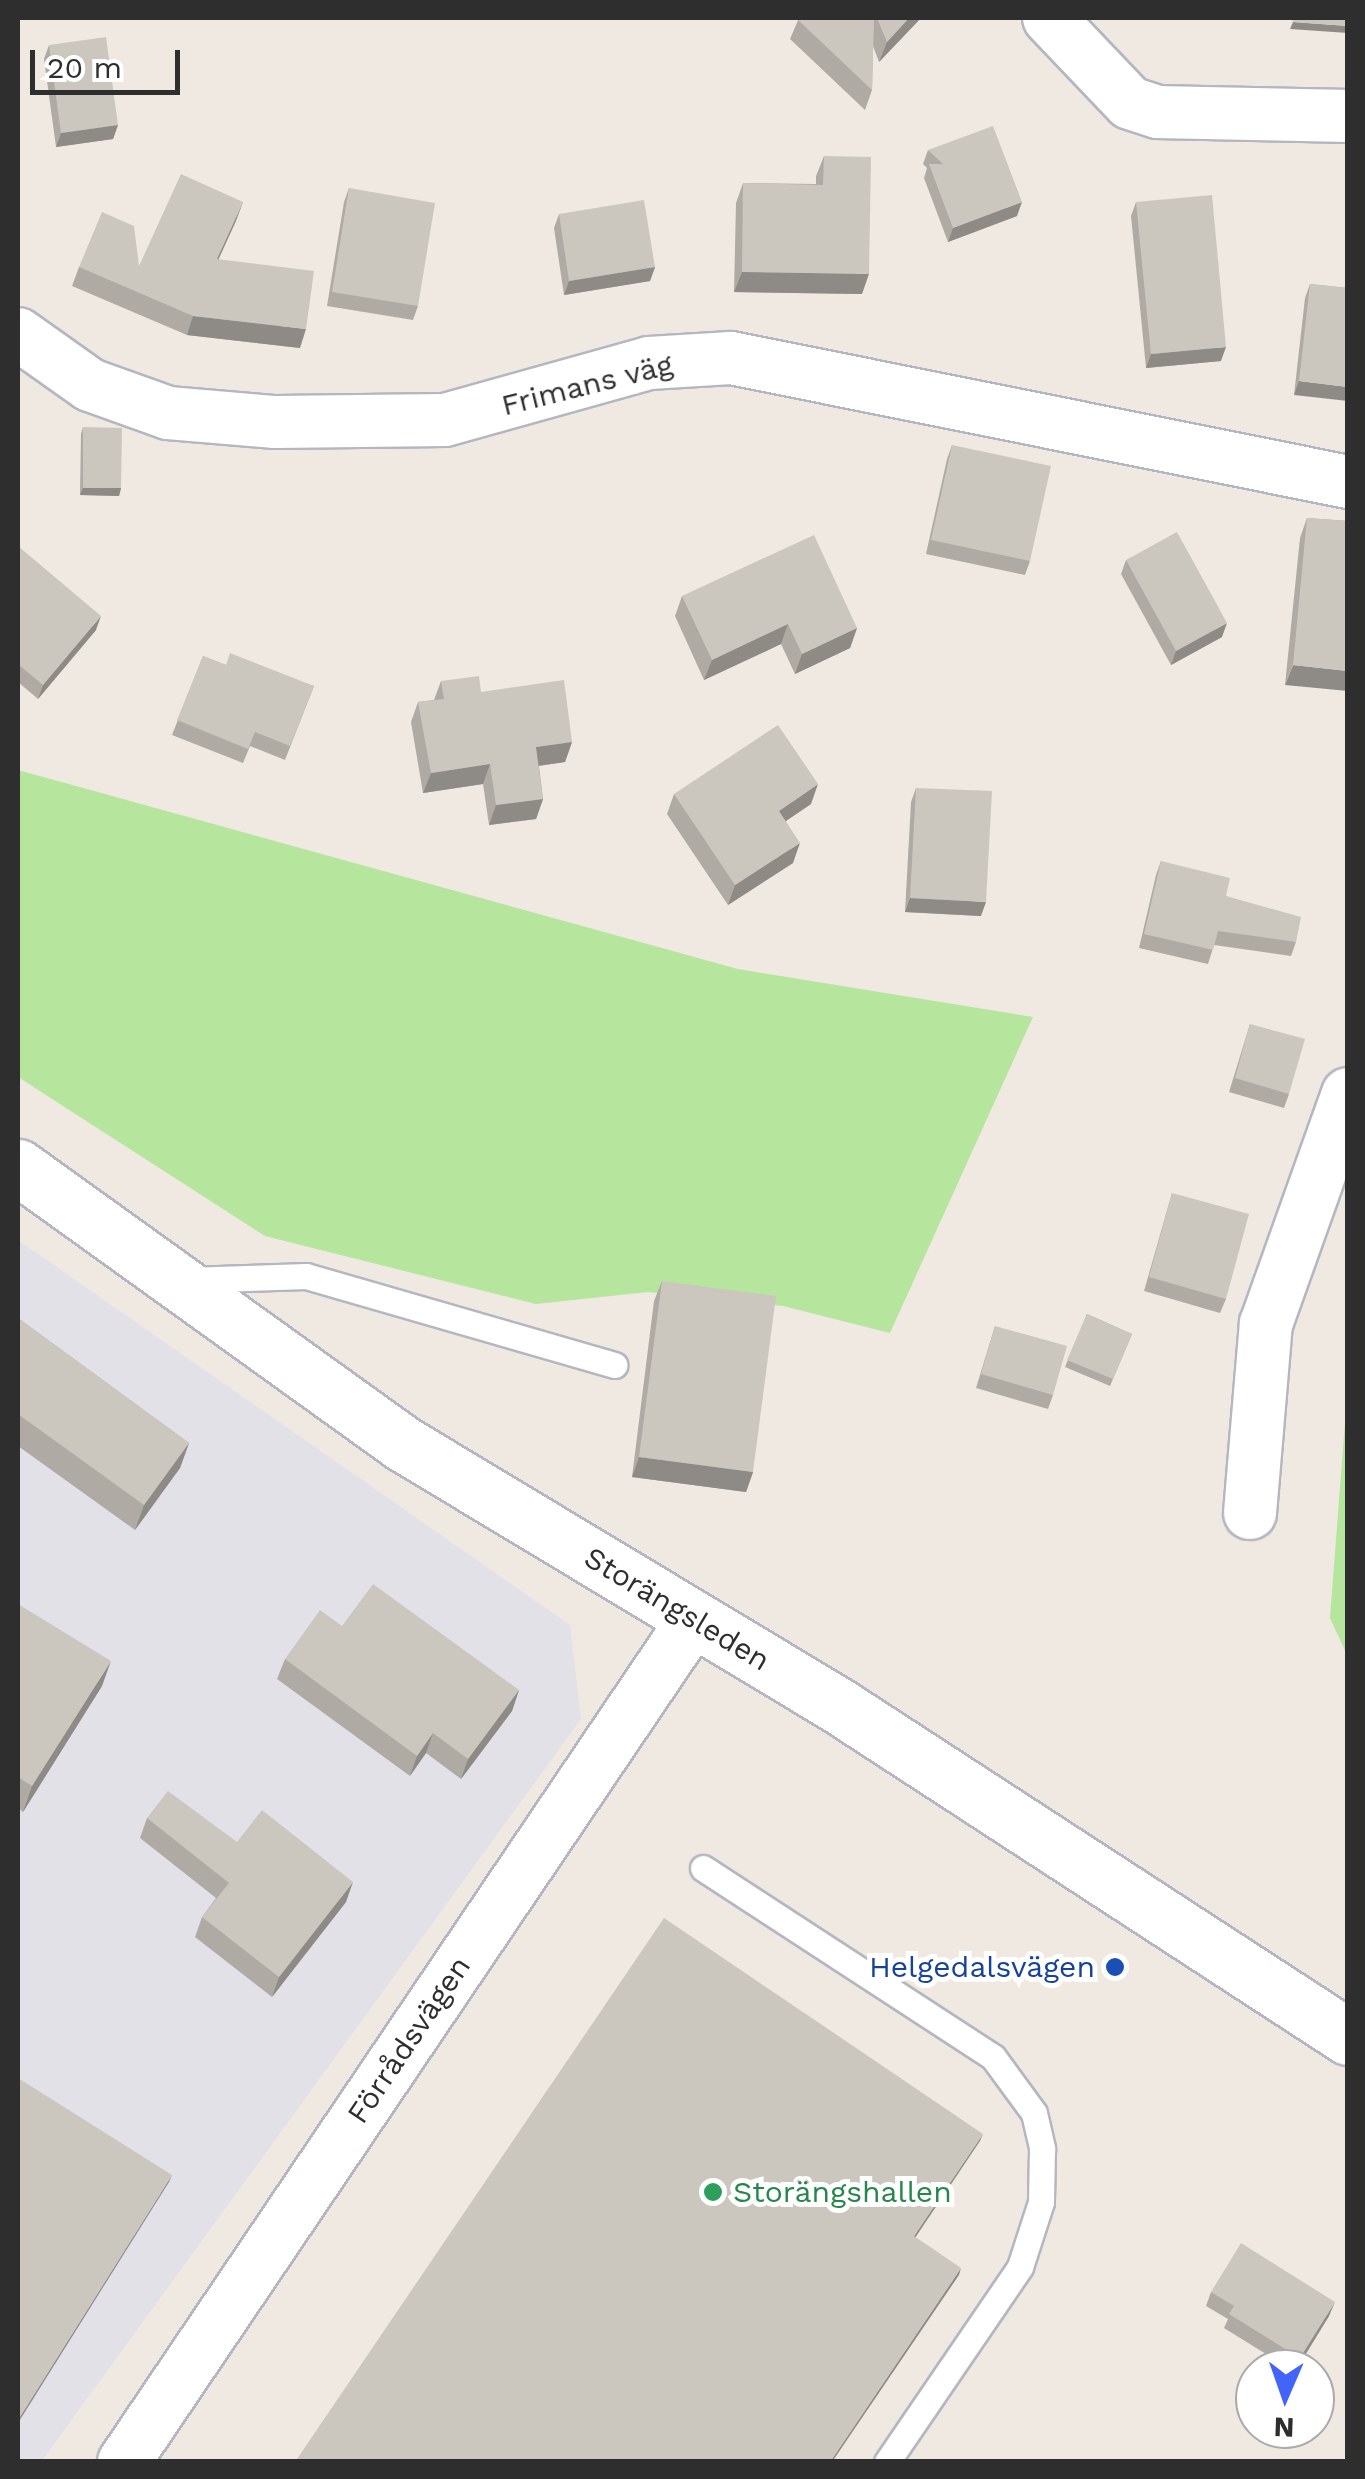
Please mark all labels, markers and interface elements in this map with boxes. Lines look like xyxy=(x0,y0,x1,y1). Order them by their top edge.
scale bar xyxy=(35,30,185,92)
text: 20 m xyxy=(47,50,122,85)
street label: Frimans väg xyxy=(497,346,677,424)
street label: Storängsleden xyxy=(578,1539,776,1679)
place label: Helgedalsvägen xyxy=(869,1949,1095,1985)
street label: Förrådsvägen xyxy=(340,1950,478,2130)
marker: Helgedalsvägen xyxy=(1104,1956,1126,1978)
place label: Storängshallen xyxy=(733,2174,952,2210)
marker: Storängshallen xyxy=(702,2181,724,2203)
north arrow xyxy=(1235,2349,1335,2449)
text: N xyxy=(1273,2411,1295,2444)

